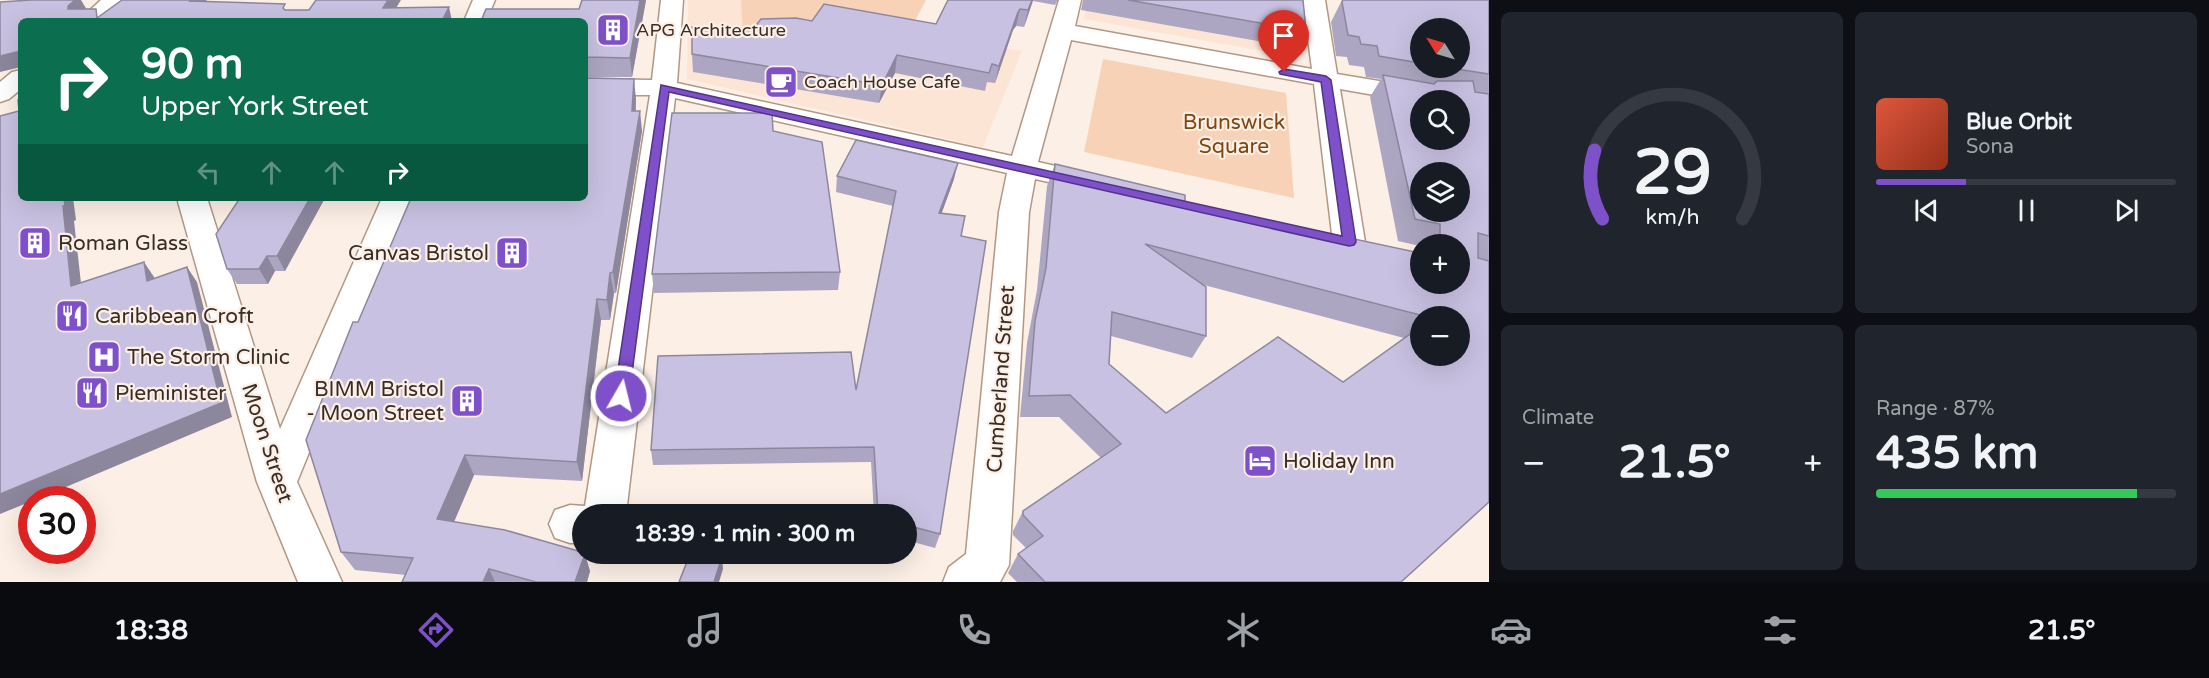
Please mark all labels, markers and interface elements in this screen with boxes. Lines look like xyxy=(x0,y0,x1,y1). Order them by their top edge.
pin xyxy=(1258,10,1309,72)
building icon: APG Architecture xyxy=(595,12,631,48)
north arrow xyxy=(1410,18,1470,78)
map controls xyxy=(1410,18,1470,366)
place label: APG Architecture xyxy=(636,19,786,41)
icon: arrive xyxy=(1267,19,1300,52)
text: 90 m xyxy=(141,39,243,90)
icon: right xyxy=(42,42,120,120)
cafe icon: Coach House Cafe xyxy=(763,64,799,100)
place label: Coach House Cafe xyxy=(804,71,960,93)
text: Upper York Street xyxy=(141,90,369,123)
button: search xyxy=(1410,90,1470,150)
text: Blue Orbit xyxy=(1966,109,2072,135)
park label: Brunswick Square xyxy=(1183,110,1285,159)
text: Sona xyxy=(1966,135,2014,159)
text: 29 xyxy=(1633,137,1711,212)
icon: left xyxy=(192,156,225,189)
icon: ahead xyxy=(255,156,288,189)
icon: ahead xyxy=(318,156,351,189)
icon: right xyxy=(381,156,414,189)
button: layers xyxy=(1410,162,1470,222)
icon: previous xyxy=(1910,194,1943,227)
icon: pause xyxy=(2010,194,2043,227)
icon: next xyxy=(2110,194,2143,227)
text: km/h xyxy=(1645,205,1699,231)
building icon: Roman Glass xyxy=(17,225,53,261)
place label: Roman Glass xyxy=(58,231,188,256)
button: + xyxy=(1410,234,1470,294)
building icon: Canvas Bristol xyxy=(494,235,530,271)
place label: Canvas Bristol xyxy=(348,241,489,266)
street label: Cumberland Street xyxy=(982,284,1020,474)
restaurant icon: Caribbean Croft xyxy=(54,298,90,334)
place label: Caribbean Croft xyxy=(95,304,254,329)
button: − xyxy=(1410,306,1470,366)
hospital icon: The Storm Clinic xyxy=(86,339,122,375)
place label: The Storm Clinic xyxy=(127,345,290,370)
position arrow xyxy=(589,364,653,428)
restaurant icon: Pieminister xyxy=(74,375,110,411)
place label: BIMM Bristol - Moon Street xyxy=(306,377,444,426)
street label: Moon Street xyxy=(236,380,298,506)
place label: Pieminister xyxy=(115,381,226,406)
building icon: BIMM Bristol - Moon Street xyxy=(449,383,485,419)
text: Range · 87% xyxy=(1876,397,1995,421)
text: Climate xyxy=(1522,406,1594,430)
text: 435 km xyxy=(1876,427,2038,481)
text: 21.5° xyxy=(1618,436,1731,490)
hotel icon: Holiday Inn xyxy=(1242,443,1278,479)
text: − xyxy=(1522,444,1546,483)
text: + xyxy=(1803,444,1822,483)
place label: Holiday Inn xyxy=(1283,449,1395,474)
speed limit sign: 30 xyxy=(18,486,96,564)
text: 18:39 · 1 min · 300 m xyxy=(634,521,855,547)
icon: directions xyxy=(415,609,457,651)
icon: music xyxy=(684,609,726,651)
icon: phone xyxy=(953,609,995,651)
icon: climate xyxy=(1222,609,1264,651)
icon: car xyxy=(1490,609,1532,651)
icon: filters xyxy=(1759,609,1801,651)
text: 18:38 xyxy=(113,614,188,647)
text: 21.5° xyxy=(2028,614,2096,647)

